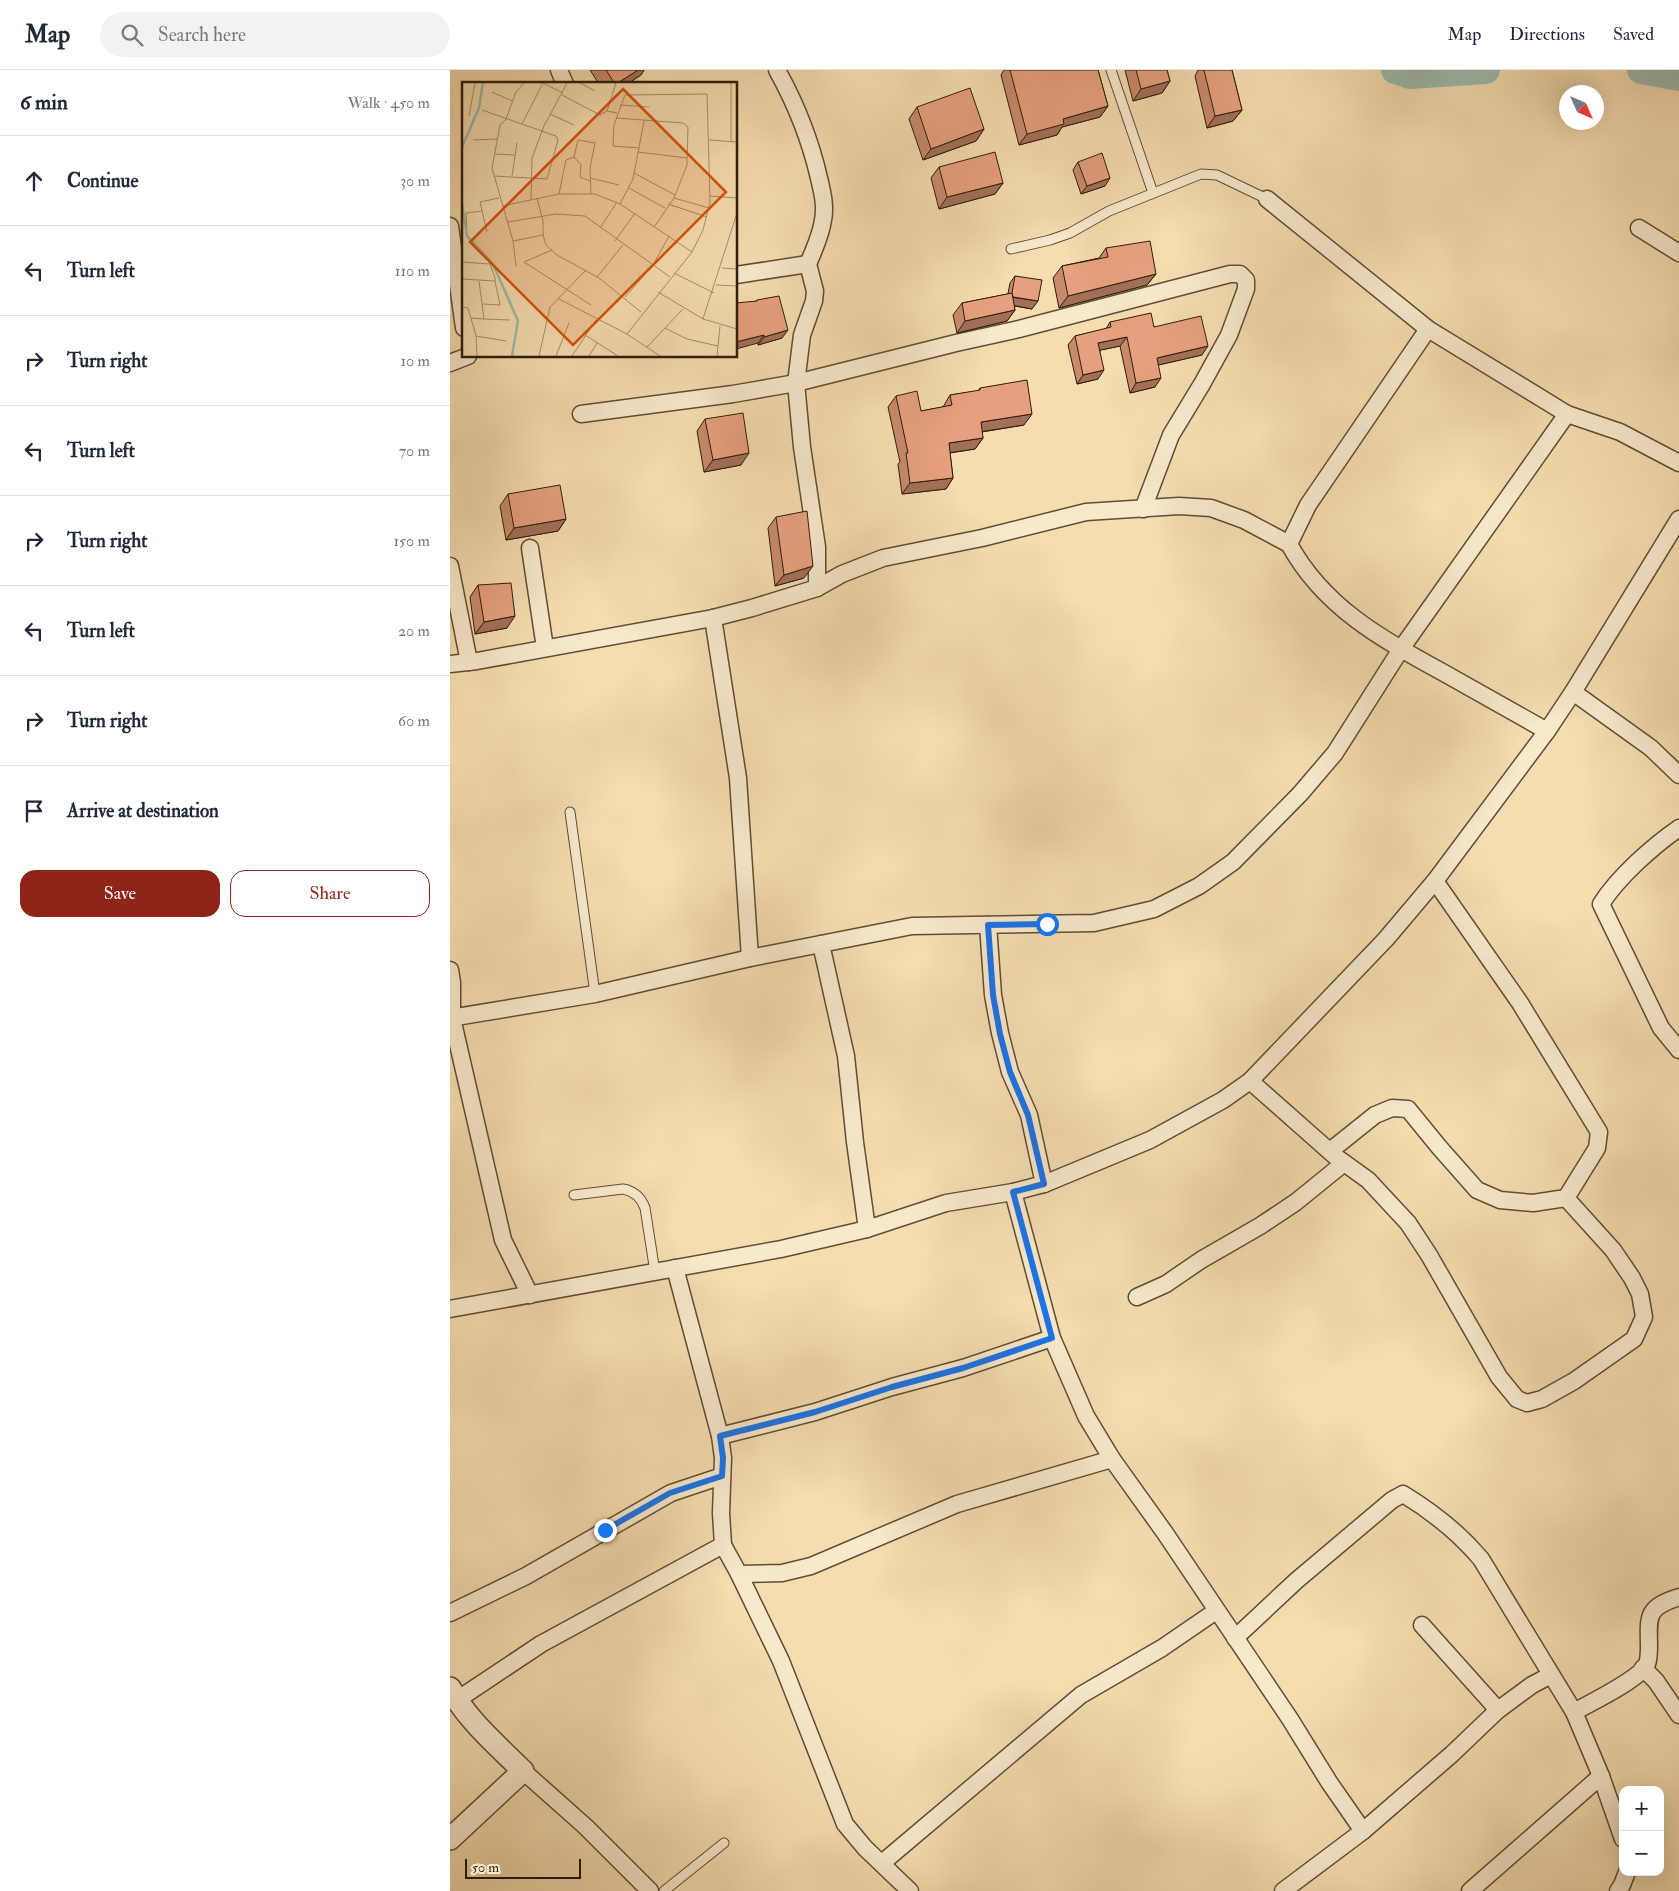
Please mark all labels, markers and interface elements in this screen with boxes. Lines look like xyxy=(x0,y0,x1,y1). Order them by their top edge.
search box xyxy=(100,12,450,57)
text: Map xyxy=(25,19,70,50)
icon: search xyxy=(118,21,146,49)
text: Search here xyxy=(158,23,246,47)
text: Map xyxy=(1448,23,1481,46)
text: Directions xyxy=(1509,23,1585,46)
text: Saved xyxy=(1613,23,1654,46)
inset map xyxy=(462,82,738,358)
north arrow xyxy=(1559,85,1604,130)
text: 6 min xyxy=(20,89,68,116)
text: Walk · 450 m xyxy=(347,93,430,113)
icon: ahead xyxy=(20,167,48,195)
text: Continue xyxy=(67,169,138,193)
text: 30 m xyxy=(400,171,430,191)
icon: left xyxy=(20,257,48,285)
text: Turn left xyxy=(67,259,135,283)
text: 110 m xyxy=(395,261,430,281)
icon: right xyxy=(20,347,48,375)
text: Turn right xyxy=(67,349,147,373)
text: 10 m xyxy=(400,351,430,371)
icon: left xyxy=(20,437,48,465)
text: Turn left xyxy=(67,439,135,463)
text: 70 m xyxy=(399,441,430,461)
icon: right xyxy=(20,527,48,555)
text: Turn right xyxy=(67,529,147,553)
text: 150 m xyxy=(393,531,430,551)
icon: left xyxy=(20,617,48,645)
text: Turn left xyxy=(67,619,135,643)
text: 20 m xyxy=(398,621,430,641)
icon: right xyxy=(20,707,48,735)
text: Turn right xyxy=(67,709,147,733)
text: 60 m xyxy=(398,711,430,731)
icon: arrive xyxy=(20,797,48,825)
text: Arrive at destination xyxy=(67,799,219,823)
button: Save xyxy=(20,870,220,917)
button: Share xyxy=(230,870,430,917)
route start xyxy=(1036,913,1059,936)
route end xyxy=(594,1519,617,1542)
map controls xyxy=(1619,1786,1664,1876)
button: + xyxy=(1619,1786,1664,1831)
button: − xyxy=(1619,1831,1664,1876)
scale bar xyxy=(465,1856,581,1879)
text: 50 m xyxy=(472,1859,499,1876)

